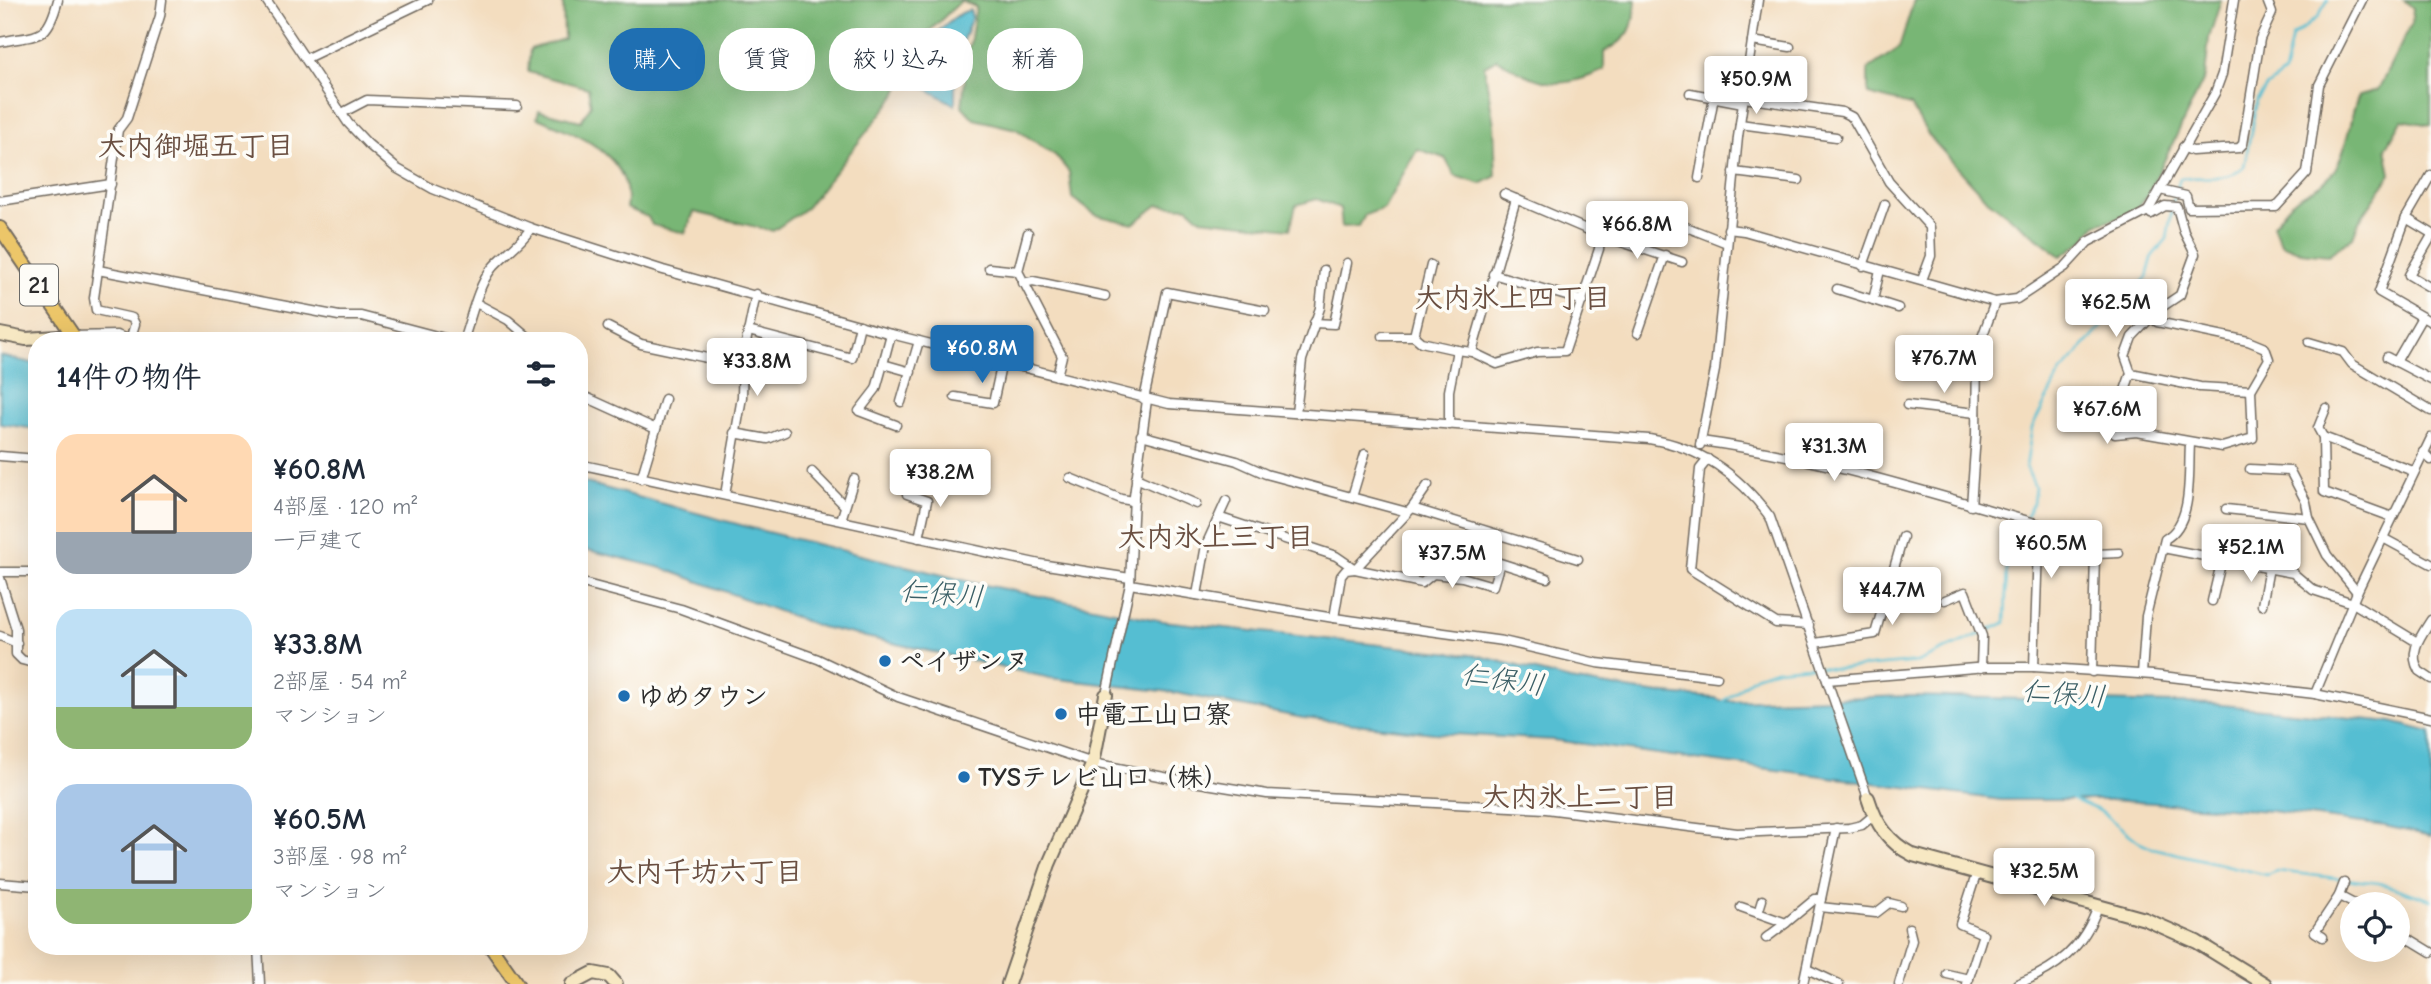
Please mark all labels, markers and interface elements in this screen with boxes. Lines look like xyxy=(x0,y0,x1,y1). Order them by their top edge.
chip: 購入 xyxy=(609,28,705,91)
chip: 賃貸 xyxy=(719,28,815,91)
chip: 絞り込み xyxy=(829,28,973,91)
chip: 新着 xyxy=(987,28,1083,91)
pin: ¥50.9M xyxy=(1699,57,1813,116)
text: ¥50.9M xyxy=(1720,65,1792,92)
district label: 大内御堀五丁目 xyxy=(98,130,294,162)
pin: ¥66.8M xyxy=(1580,202,1694,261)
text: ¥66.8M xyxy=(1602,210,1672,237)
road number: 21 xyxy=(20,264,58,306)
pin: ¥62.5M xyxy=(2059,280,2173,339)
district label: 大内氷上四丁目 xyxy=(1415,282,1611,314)
text: ¥62.5M xyxy=(2081,288,2151,315)
pin: ¥60.8M xyxy=(925,326,1039,385)
text: ¥60.8M xyxy=(947,334,1017,361)
pin: ¥76.7M xyxy=(1887,336,2001,395)
pin: ¥33.8M xyxy=(700,338,814,398)
text: ¥76.7M xyxy=(1911,344,1977,371)
text: ¥33.8M xyxy=(723,347,791,374)
icon: filters xyxy=(522,355,560,393)
text: 14件の物件 xyxy=(56,360,202,395)
pin: ¥67.6M xyxy=(2050,386,2164,446)
text: ¥67.6M xyxy=(2073,395,2141,422)
pin: ¥31.3M xyxy=(1777,424,1891,483)
text: ¥31.3M xyxy=(1801,432,1867,459)
pin: ¥38.2M xyxy=(883,449,997,509)
text: ¥60.8M xyxy=(273,452,366,487)
text: ¥38.2M xyxy=(906,458,974,485)
icon: home xyxy=(112,462,196,546)
text: 4部屋 · 120 m² xyxy=(273,493,417,520)
pin: ¥60.5M xyxy=(1994,520,2108,580)
district label: 大内氷上三丁目 xyxy=(1118,521,1314,553)
pin: ¥52.1M xyxy=(2194,524,2308,584)
text: 一戸建て xyxy=(273,527,365,554)
text: ¥60.5M xyxy=(2015,529,2087,556)
pin: ¥37.5M xyxy=(1395,530,1509,590)
text: ¥52.1M xyxy=(2218,533,2284,560)
text: ¥37.5M xyxy=(1418,539,1486,566)
pin: ¥44.7M xyxy=(1835,568,1949,627)
water label: 仁保川 xyxy=(899,575,985,613)
text: ¥44.7M xyxy=(1859,576,1925,603)
text: ¥33.8M xyxy=(273,627,362,662)
icon: home xyxy=(112,637,196,721)
place label: ペイザンヌ xyxy=(899,647,1030,677)
marker: ペイザンヌ xyxy=(877,653,893,669)
water label: 仁保川 xyxy=(1459,658,1547,702)
text: 2部屋 · 54 m² xyxy=(273,668,406,695)
water label: 仁保川 xyxy=(2021,675,2107,713)
place label: ゆめタウン xyxy=(638,682,768,712)
marker: ゆめタウン xyxy=(616,688,632,704)
place label: 中電工山口寮 xyxy=(1075,700,1231,730)
text: マンション xyxy=(273,702,387,729)
marker: 中電工山口寮 xyxy=(1053,706,1069,722)
place label: TYSテレビ山口（株） xyxy=(978,763,1229,793)
marker: TYSテレビ山口（株） xyxy=(956,769,972,785)
district label: 大内氷上二丁目 xyxy=(1482,781,1678,813)
text: ¥60.5M xyxy=(273,802,366,837)
icon: home xyxy=(112,812,196,896)
text: 3部屋 · 98 m² xyxy=(273,843,407,870)
pin: ¥32.5M xyxy=(1987,848,2101,908)
district label: 大内千坊六丁目 xyxy=(607,856,803,888)
text: ¥32.5M xyxy=(2009,857,2079,884)
text: マンション xyxy=(273,877,387,904)
map controls xyxy=(2340,892,2410,962)
button: locate xyxy=(2340,892,2410,962)

